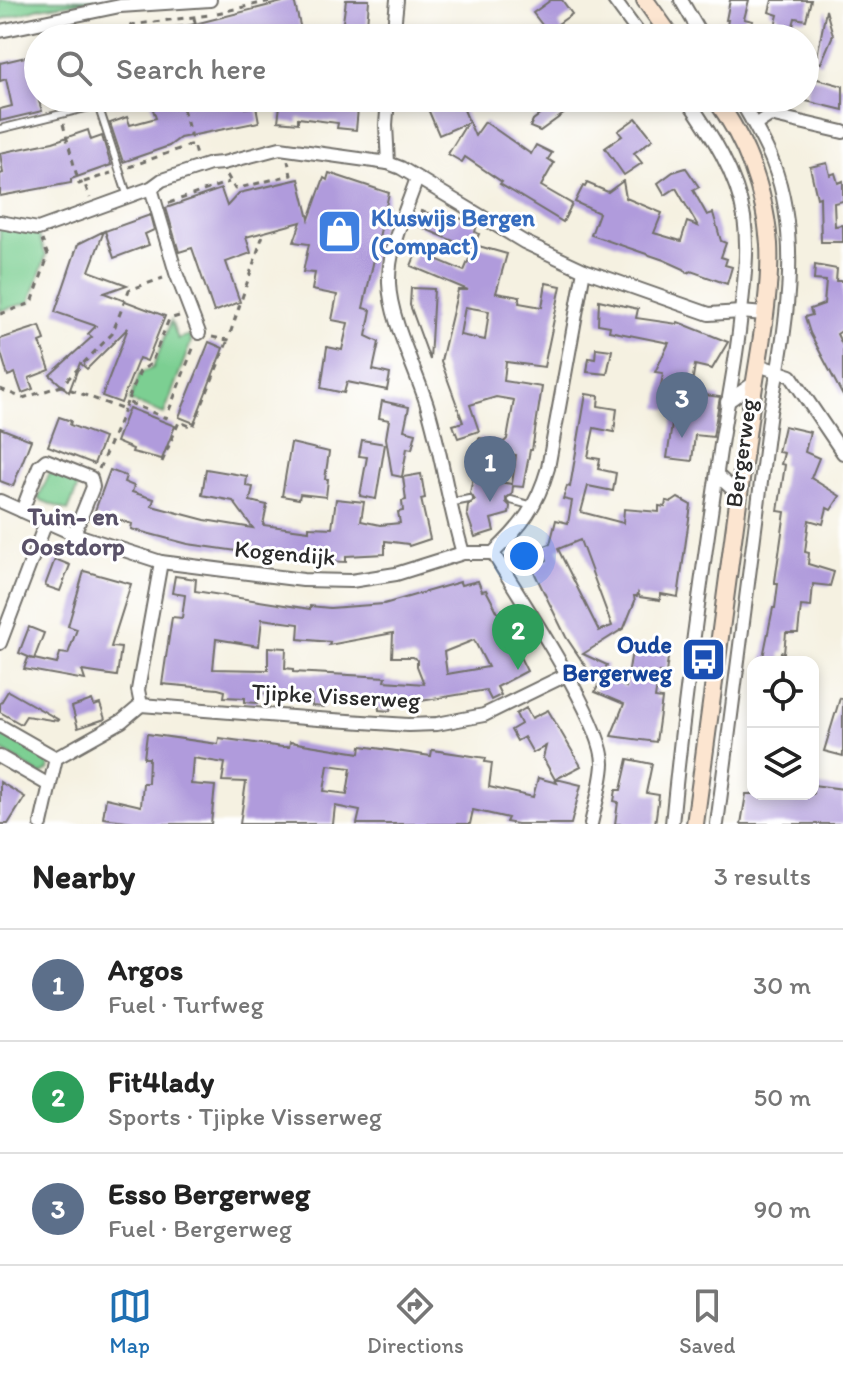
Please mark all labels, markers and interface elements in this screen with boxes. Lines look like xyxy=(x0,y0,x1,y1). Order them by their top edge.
search box xyxy=(24,24,819,112)
icon: search xyxy=(52,46,96,90)
text: Search here xyxy=(116,50,266,87)
place label: Kluswijs Bergen (Compact) xyxy=(371,203,535,261)
shop icon: Kluswijs Bergen (Compact) xyxy=(316,208,364,256)
pin: 3 xyxy=(656,372,708,438)
street label: Bergerweg xyxy=(719,396,763,509)
pin: 1 xyxy=(464,436,516,502)
district label: Tuin- en Oostdorp xyxy=(21,500,125,562)
street label: Kogendijk xyxy=(233,534,337,571)
your location xyxy=(504,536,544,576)
pin: 2 xyxy=(492,604,544,670)
place label: Oude Bergerweg xyxy=(562,630,673,688)
bus stop icon: Oude Bergerweg xyxy=(679,635,727,683)
map controls xyxy=(747,656,819,800)
button: locate xyxy=(747,656,819,728)
street label: Tjipke Visserweg xyxy=(251,677,422,714)
button: layers xyxy=(747,728,819,800)
text: Nearby xyxy=(32,856,135,897)
text: 3 results xyxy=(714,860,811,892)
text: Argos xyxy=(108,951,183,988)
text: 1 xyxy=(52,969,64,1001)
text: 30 m xyxy=(753,969,811,1001)
text: Fuel · Turfweg xyxy=(108,988,264,1020)
text: Fit4lady xyxy=(108,1063,214,1100)
text: 2 xyxy=(51,1081,65,1113)
text: 50 m xyxy=(754,1081,811,1113)
text: Sports · Tjipke Visserweg xyxy=(108,1100,382,1132)
text: Esso Bergerweg xyxy=(108,1175,310,1212)
text: 3 xyxy=(51,1193,65,1225)
text: 90 m xyxy=(754,1193,811,1225)
text: Fuel · Bergerweg xyxy=(108,1212,292,1244)
tab: Map xyxy=(108,1284,152,1359)
tab: Directions xyxy=(367,1284,464,1359)
tab: Saved xyxy=(679,1284,735,1359)

